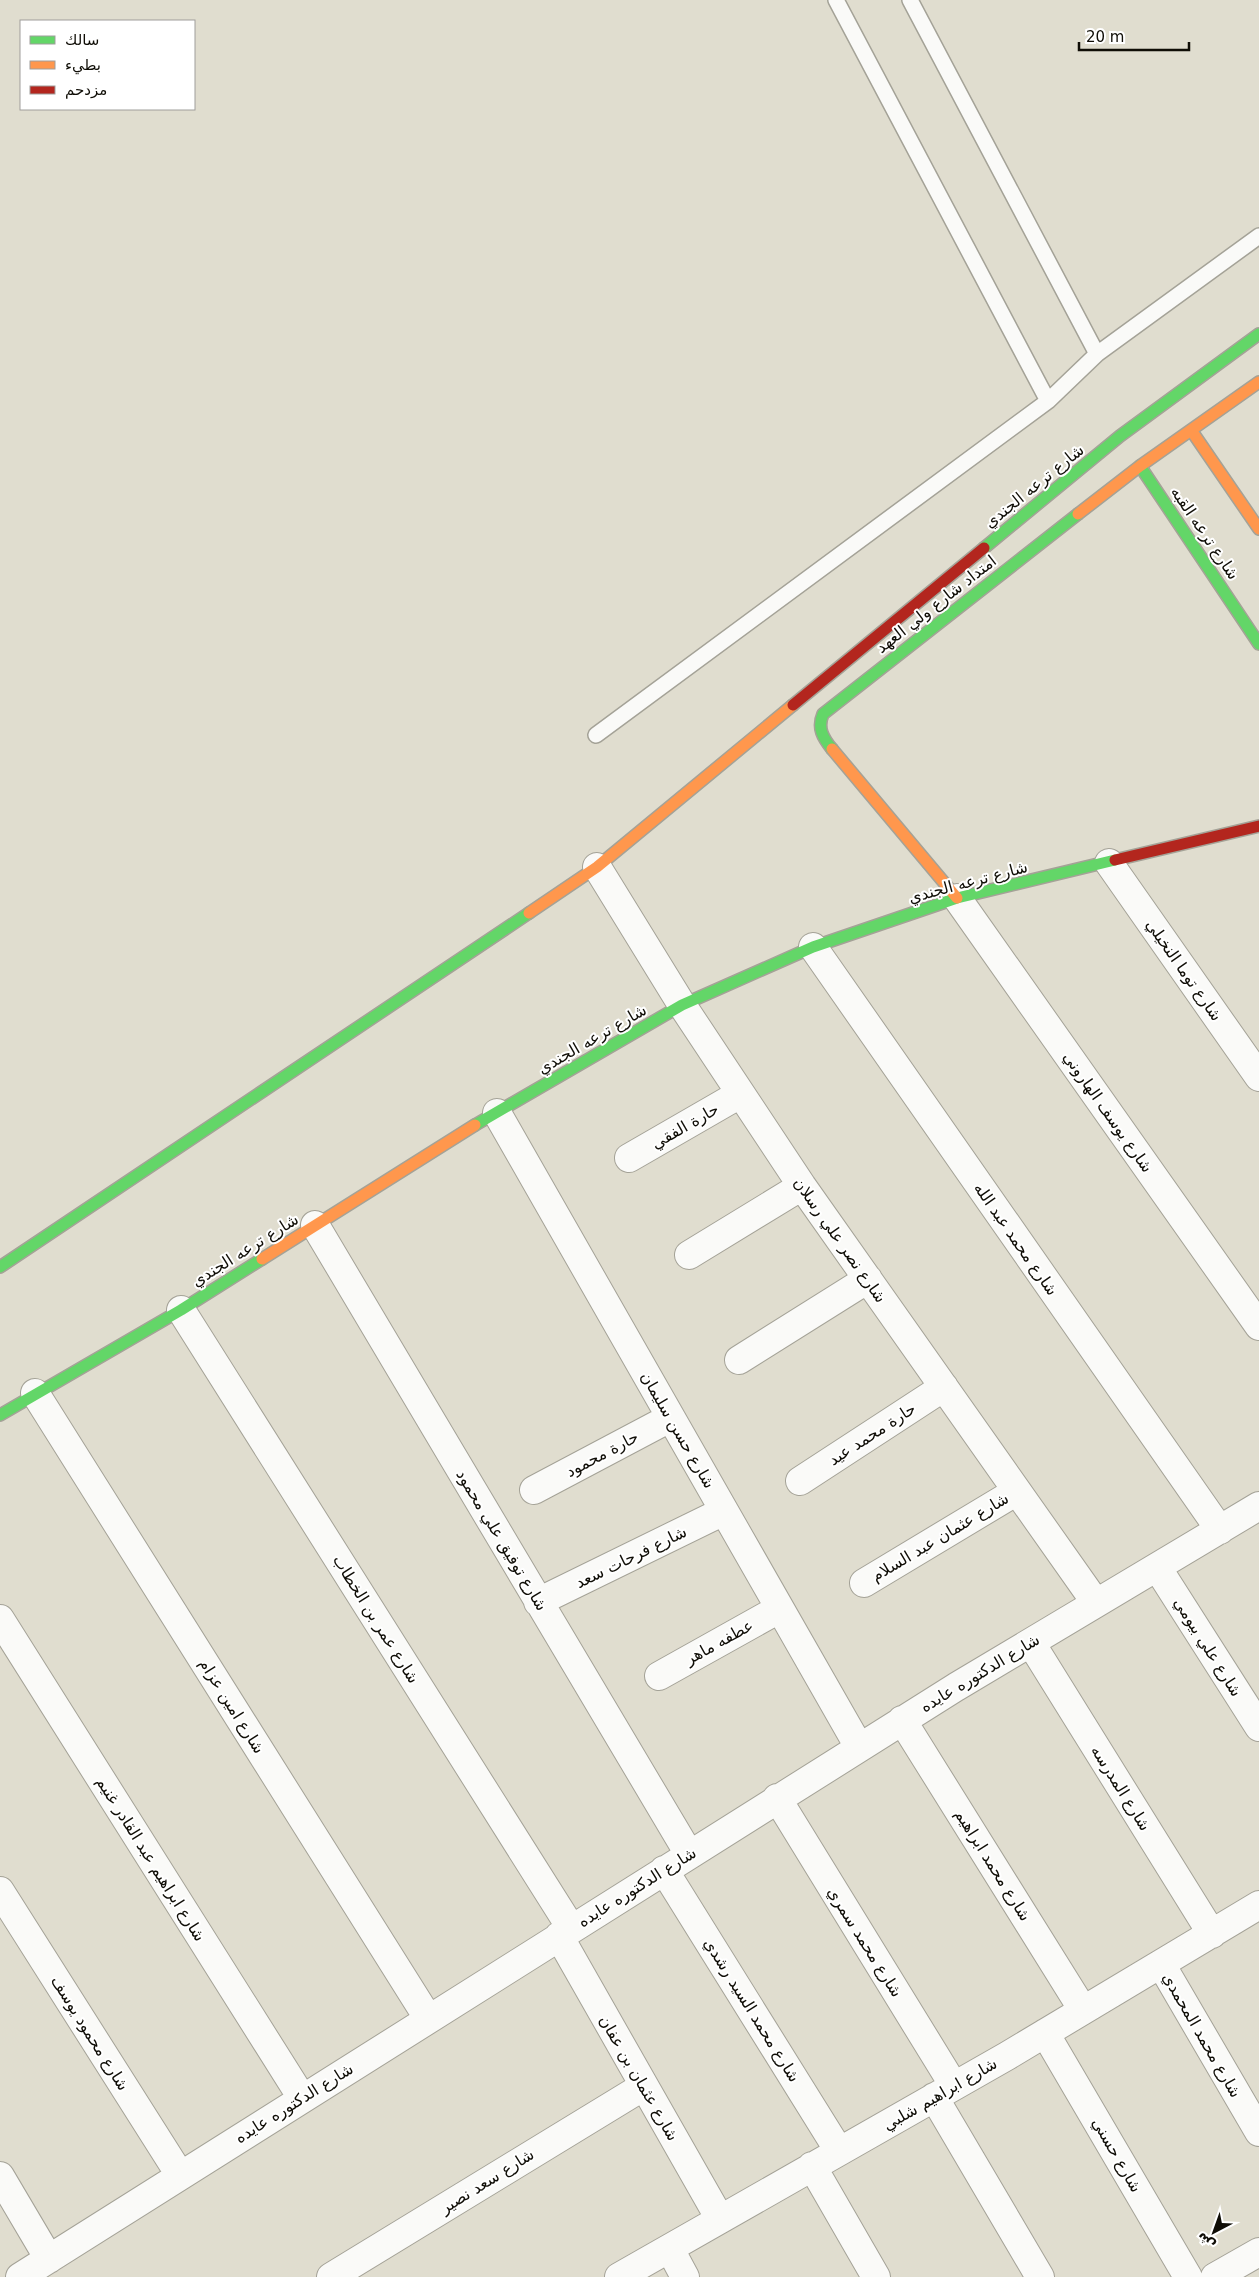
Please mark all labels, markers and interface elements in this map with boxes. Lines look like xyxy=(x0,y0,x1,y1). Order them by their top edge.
legend xyxy=(20,20,195,110)
scale bar xyxy=(1079,20,1189,52)
text: 20 m xyxy=(1086,28,1124,46)
text: سالك xyxy=(65,31,99,49)
text: بطيء xyxy=(65,56,101,75)
text: مزدحم xyxy=(65,81,107,99)
street label: شارع ترعه الجندي xyxy=(980,440,1088,533)
street label: شارع ترعه القبه xyxy=(1166,483,1243,584)
street label: امتداد شارع ولي العهد xyxy=(872,551,1001,658)
street label: شارع ترعه الجندي xyxy=(906,857,1030,908)
street label: شارع توما النخيلي xyxy=(1141,915,1226,1025)
street label: شارع ترعه الجندي xyxy=(534,1000,650,1079)
street label: شارع يوسف الهاروني xyxy=(1058,1048,1157,1177)
street label: حارة الفقي xyxy=(648,1099,723,1154)
street label: شارع نصر علي رسلان xyxy=(789,1174,890,1307)
street label: شارع محمد عبد الله xyxy=(969,1179,1062,1300)
street label: شارع ترعه الجندي xyxy=(188,1209,303,1291)
street label: شارع حسن سليمان xyxy=(636,1368,719,1492)
street label: حارة محمد عيد xyxy=(825,1399,920,1470)
street label: حارة محمود xyxy=(562,1427,642,1482)
street label: شارع توفيق علي محمود xyxy=(452,1466,552,1614)
street label: شارع عثمان عبد السلام xyxy=(868,1488,1013,1586)
street label: شارع فرحات سعد xyxy=(572,1522,690,1593)
street label: شارع عمر بن الخطاب xyxy=(328,1551,423,1687)
street label: شارع علي بيومي xyxy=(1169,1594,1246,1701)
street label: عطفه ماهر xyxy=(681,1615,757,1670)
street label: شارع الدكتوره عايده xyxy=(917,1630,1044,1717)
street label: شارع امين عزام xyxy=(194,1655,269,1758)
street label: شارع المدرسه xyxy=(1086,1742,1155,1835)
street label: شارع ابراهيم عبد القادر غنيم xyxy=(92,1773,210,1945)
street label: شارع محمد ابراهيم xyxy=(950,1806,1035,1925)
street label: شارع الدكتوره عايده xyxy=(574,1843,700,1932)
street label: شارع محمد سمري xyxy=(823,1883,907,2001)
street label: شارع محمد السيد رشدي xyxy=(699,1934,804,2086)
street label: شارع محمد المحمدي xyxy=(1158,1969,1246,2101)
street label: شارع محمود يوسف xyxy=(46,1972,133,2095)
street label: شارع عثمان بن عفان xyxy=(594,2012,683,2145)
street label: شارع ابراهيم شلبي xyxy=(880,2054,1001,2135)
street label: شارع الدكتوره عايده xyxy=(231,2059,357,2148)
street label: شارع حسني xyxy=(1087,2114,1146,2196)
street label: شارع سعد نصير xyxy=(436,2145,538,2219)
north arrow xyxy=(1189,2207,1239,2257)
text: ش xyxy=(1193,2229,1218,2254)

